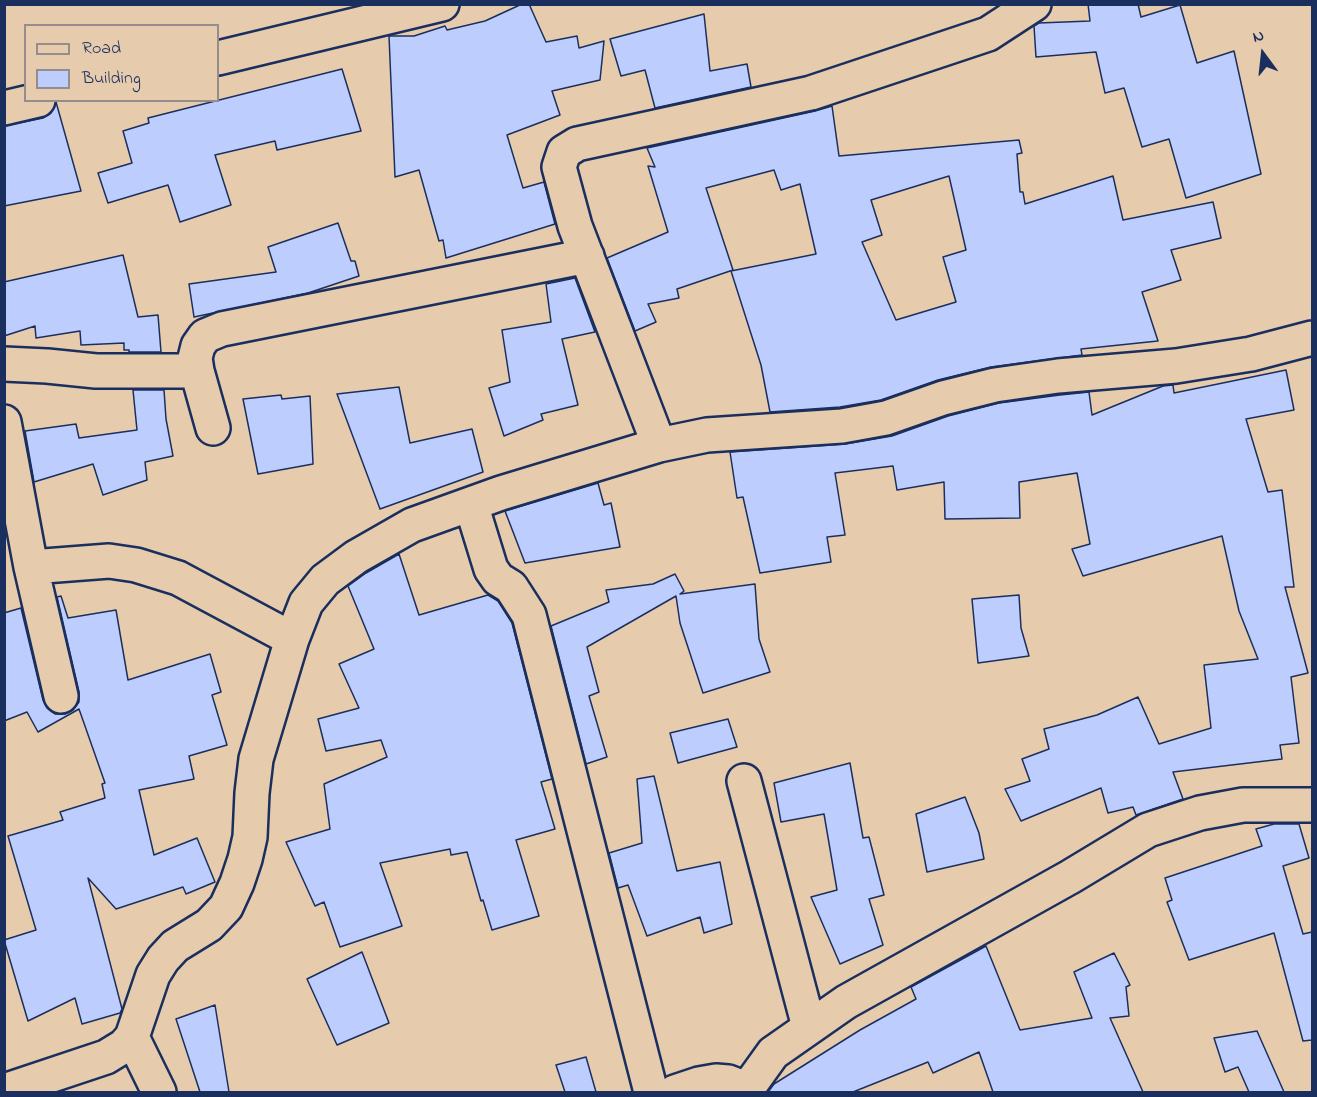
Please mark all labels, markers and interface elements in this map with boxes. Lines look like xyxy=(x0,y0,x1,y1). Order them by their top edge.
legend xyxy=(24,24,219,102)
north arrow xyxy=(1233,24,1293,84)
text: N xyxy=(1250,24,1267,50)
text: Road xyxy=(82,36,121,62)
text: Building xyxy=(82,66,141,92)

